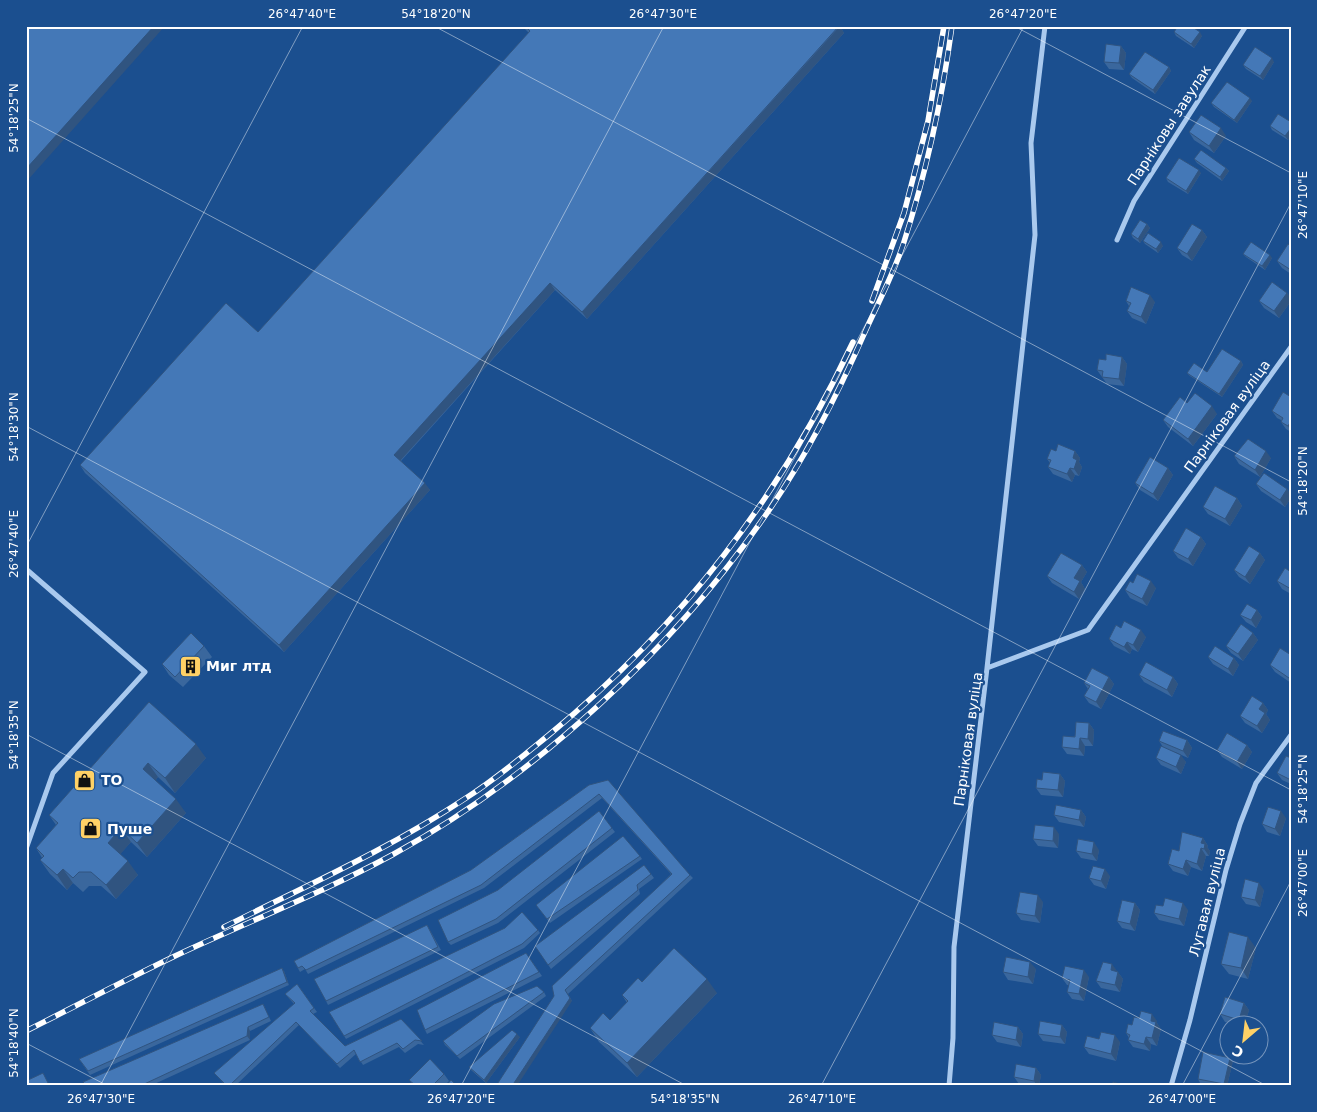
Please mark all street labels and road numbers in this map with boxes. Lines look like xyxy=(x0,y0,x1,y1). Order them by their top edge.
street label: Парніковы завулак xyxy=(1124,62,1214,188)
street label: Парніковая вуліца xyxy=(1181,357,1273,475)
street label: Парніковая вуліца xyxy=(951,671,985,807)
street label: Лугавая вуліца xyxy=(1186,846,1228,958)

